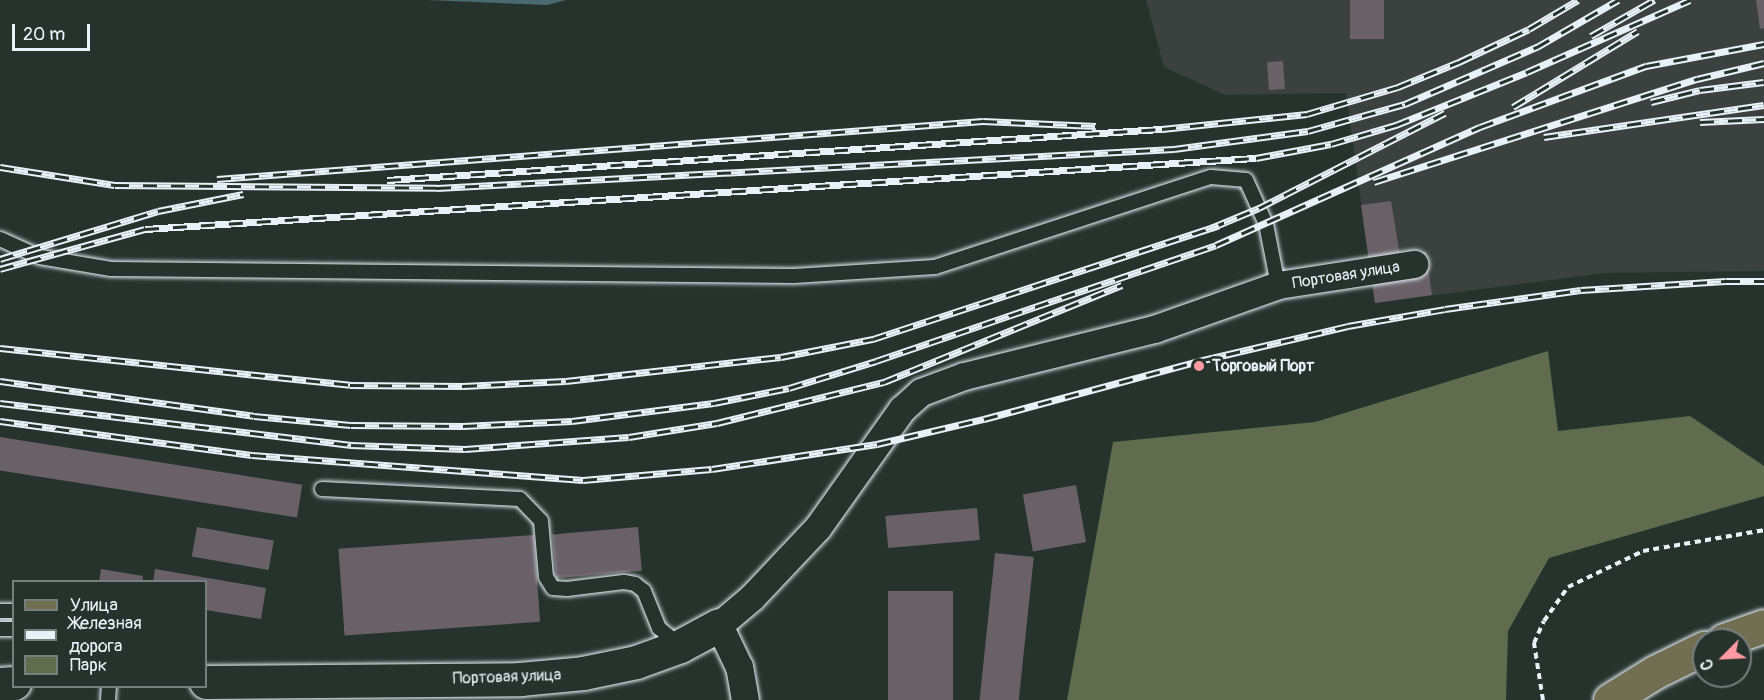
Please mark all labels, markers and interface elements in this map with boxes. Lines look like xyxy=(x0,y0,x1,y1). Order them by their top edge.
scale bar xyxy=(15,12,93,50)
text: 20 m xyxy=(23,23,65,46)
street label: Портовая улица xyxy=(1291,257,1401,293)
place label: Торговый Порт xyxy=(1212,356,1314,376)
marker: Торговый Порт xyxy=(1190,357,1208,375)
legend xyxy=(12,580,207,688)
text: Улица xyxy=(70,594,118,617)
text: Железная дорога xyxy=(69,612,142,658)
north arrow xyxy=(1692,628,1752,688)
text: Парк xyxy=(70,654,107,677)
text: С xyxy=(1696,656,1719,673)
street label: Портовая улица xyxy=(452,666,562,688)

